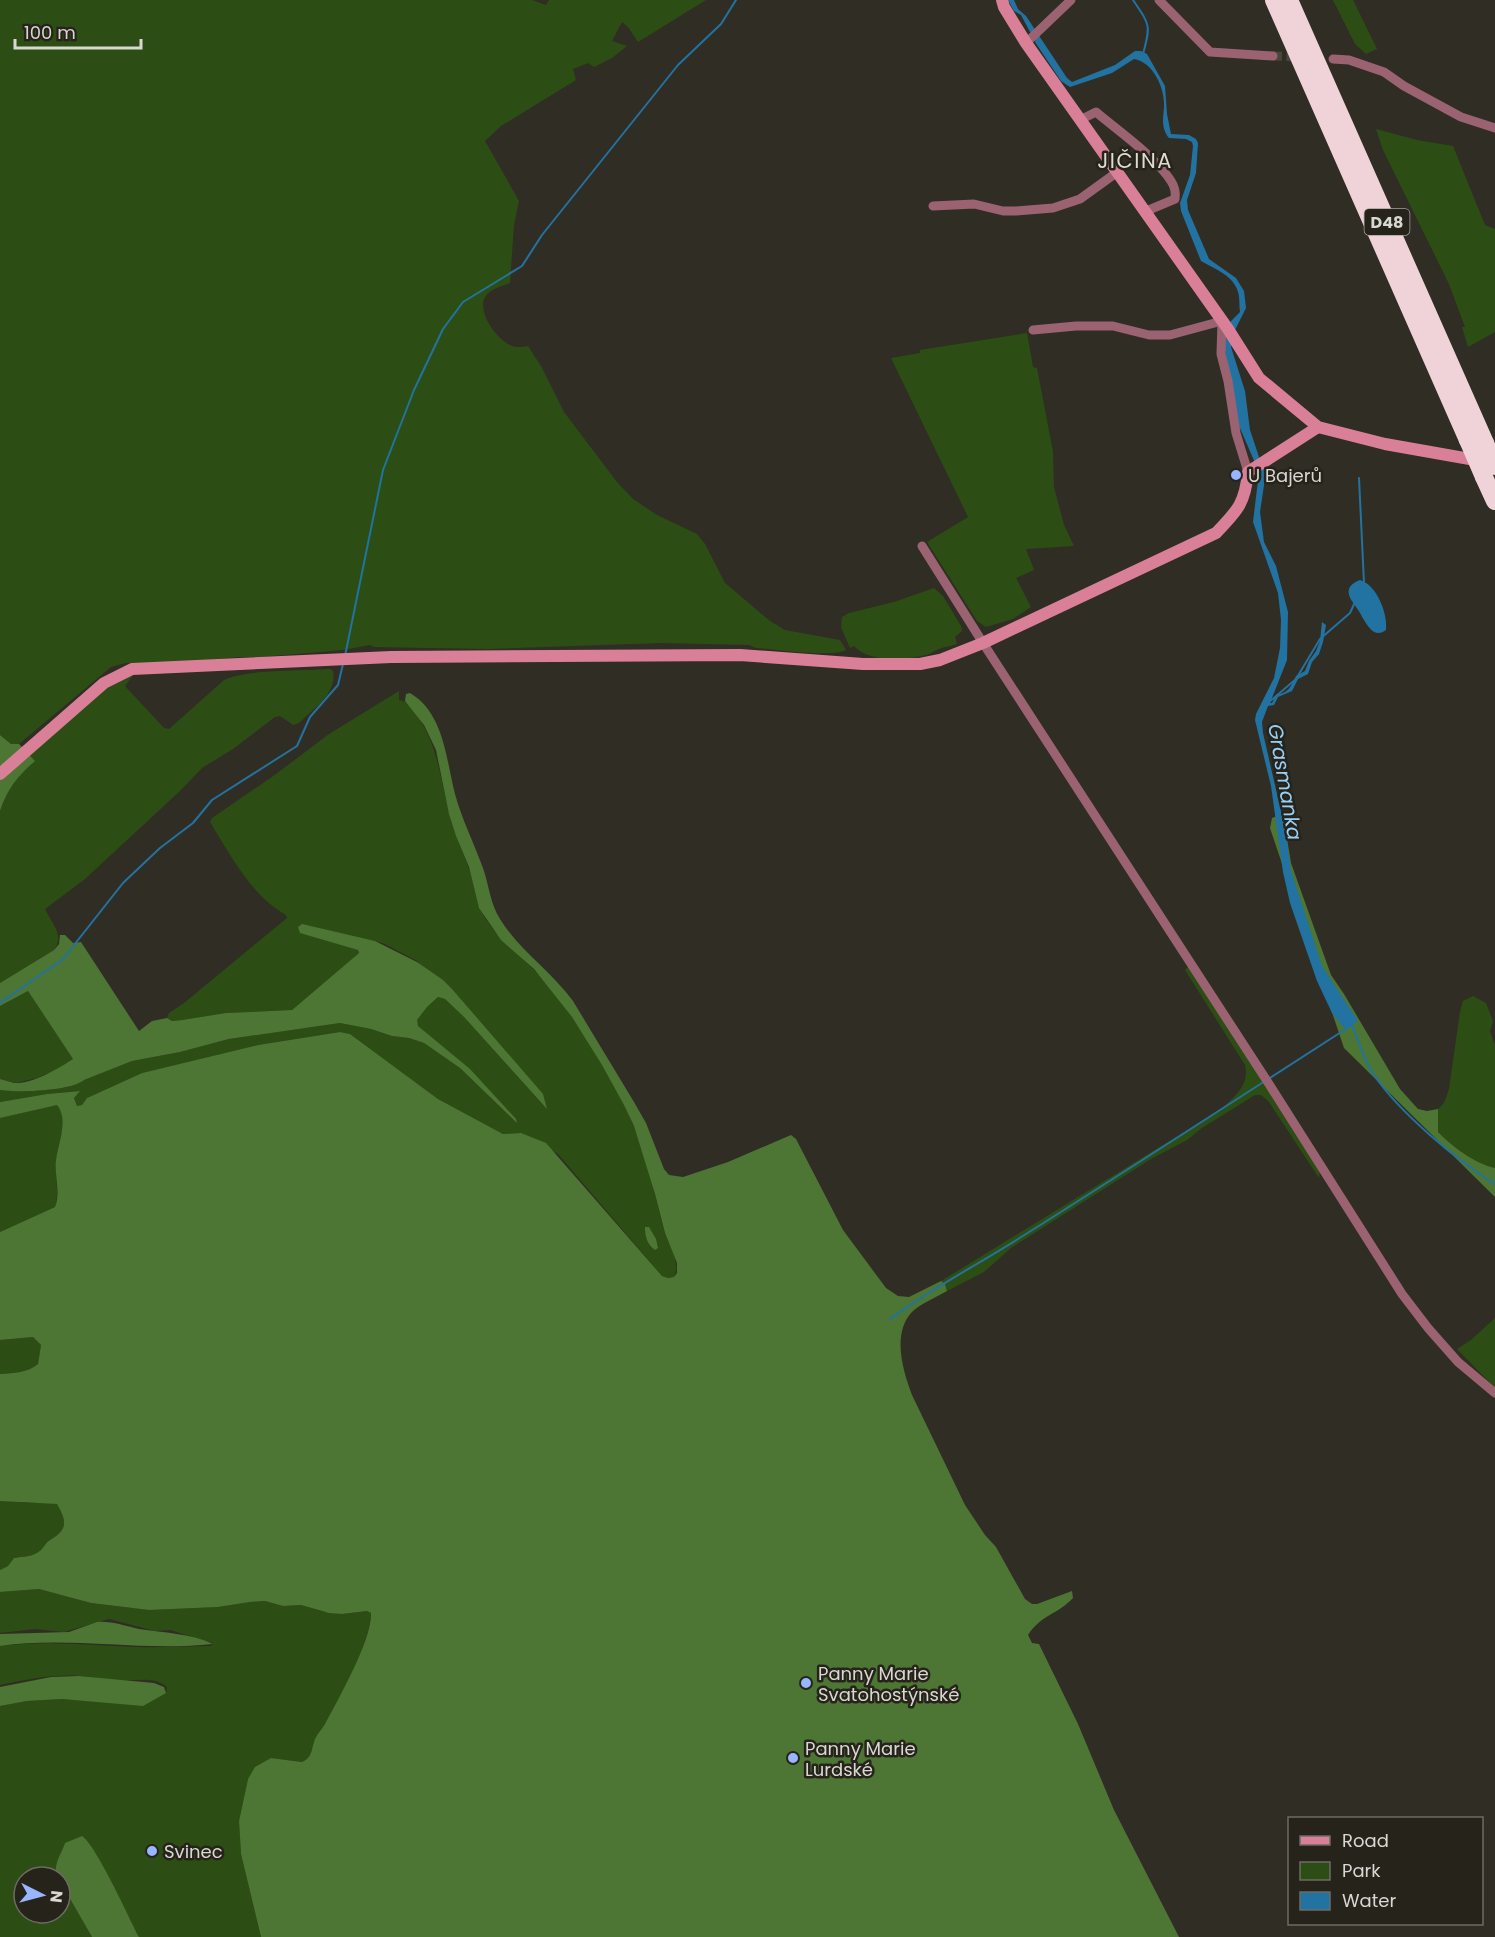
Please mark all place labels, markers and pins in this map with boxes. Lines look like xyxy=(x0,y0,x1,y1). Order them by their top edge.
place label: U Bajerů xyxy=(1248,463,1322,488)
marker: U Bajerů xyxy=(1229,468,1243,482)
place label: Panny Marie Svatohostýnské xyxy=(818,1661,959,1707)
marker: Panny Marie Svatohostýnské xyxy=(799,1676,813,1690)
place label: Panny Marie Lurdské xyxy=(805,1736,916,1782)
marker: Panny Marie Lurdské xyxy=(786,1751,800,1765)
place label: Svinec xyxy=(164,1839,223,1864)
marker: Svinec xyxy=(145,1844,159,1858)

